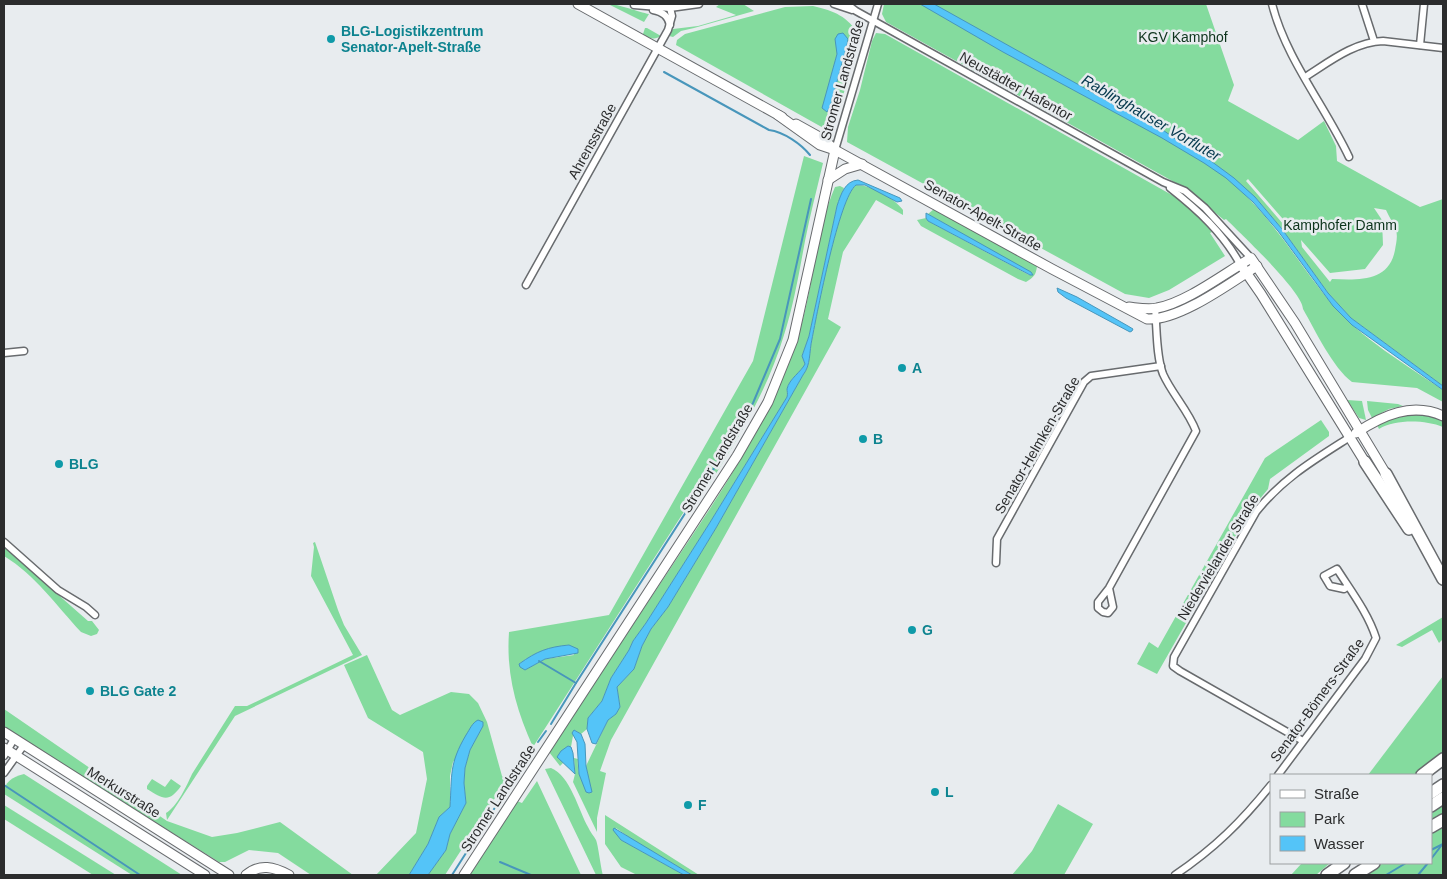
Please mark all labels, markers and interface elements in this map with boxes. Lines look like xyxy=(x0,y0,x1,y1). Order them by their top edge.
street label: Stromer Landstraße xyxy=(817,18,867,142)
place label: BLG-Logistikzentrum Senator-Apelt-Straße xyxy=(341,23,483,55)
park label: KGV Kamphof xyxy=(1138,29,1228,45)
marker: BLG-Logistikzentrum Senator-Apelt-Straße xyxy=(325,33,337,45)
street label: Neustädter Hafentor xyxy=(957,48,1075,124)
water label: Rablinghauser Vorfluter xyxy=(1079,71,1224,165)
street label: Ahrensstraße xyxy=(565,100,619,182)
street label: Senator-Apelt-Straße xyxy=(921,176,1045,254)
park label: Kamphofer Damm xyxy=(1283,217,1397,233)
place label: A xyxy=(912,360,922,376)
marker: A xyxy=(896,362,908,374)
street label: Senator-Helmken-Straße xyxy=(991,373,1083,516)
street label: Stromer Landstraße xyxy=(678,400,756,515)
place label: B xyxy=(873,431,883,447)
marker: B xyxy=(857,433,869,445)
place label: BLG xyxy=(69,456,99,472)
marker: BLG xyxy=(53,458,65,470)
street label: Niedervielander Straße xyxy=(1174,491,1262,623)
place label: G xyxy=(922,622,933,638)
marker: G xyxy=(906,624,918,636)
street label: Senator-Bömers-Straße xyxy=(1267,635,1367,765)
place label: BLG Gate 2 xyxy=(100,683,176,699)
marker: BLG Gate 2 xyxy=(84,685,96,697)
street label: Stromer Landstraße xyxy=(457,741,539,855)
street label: Merkurstraße xyxy=(84,763,164,821)
legend xyxy=(1270,774,1432,864)
place label: L xyxy=(945,784,954,800)
text: Straße xyxy=(1314,785,1359,802)
marker: L xyxy=(929,786,941,798)
place label: F xyxy=(698,797,707,813)
marker: F xyxy=(682,799,694,811)
text: Park xyxy=(1314,810,1345,827)
text: Wasser xyxy=(1314,835,1364,852)

